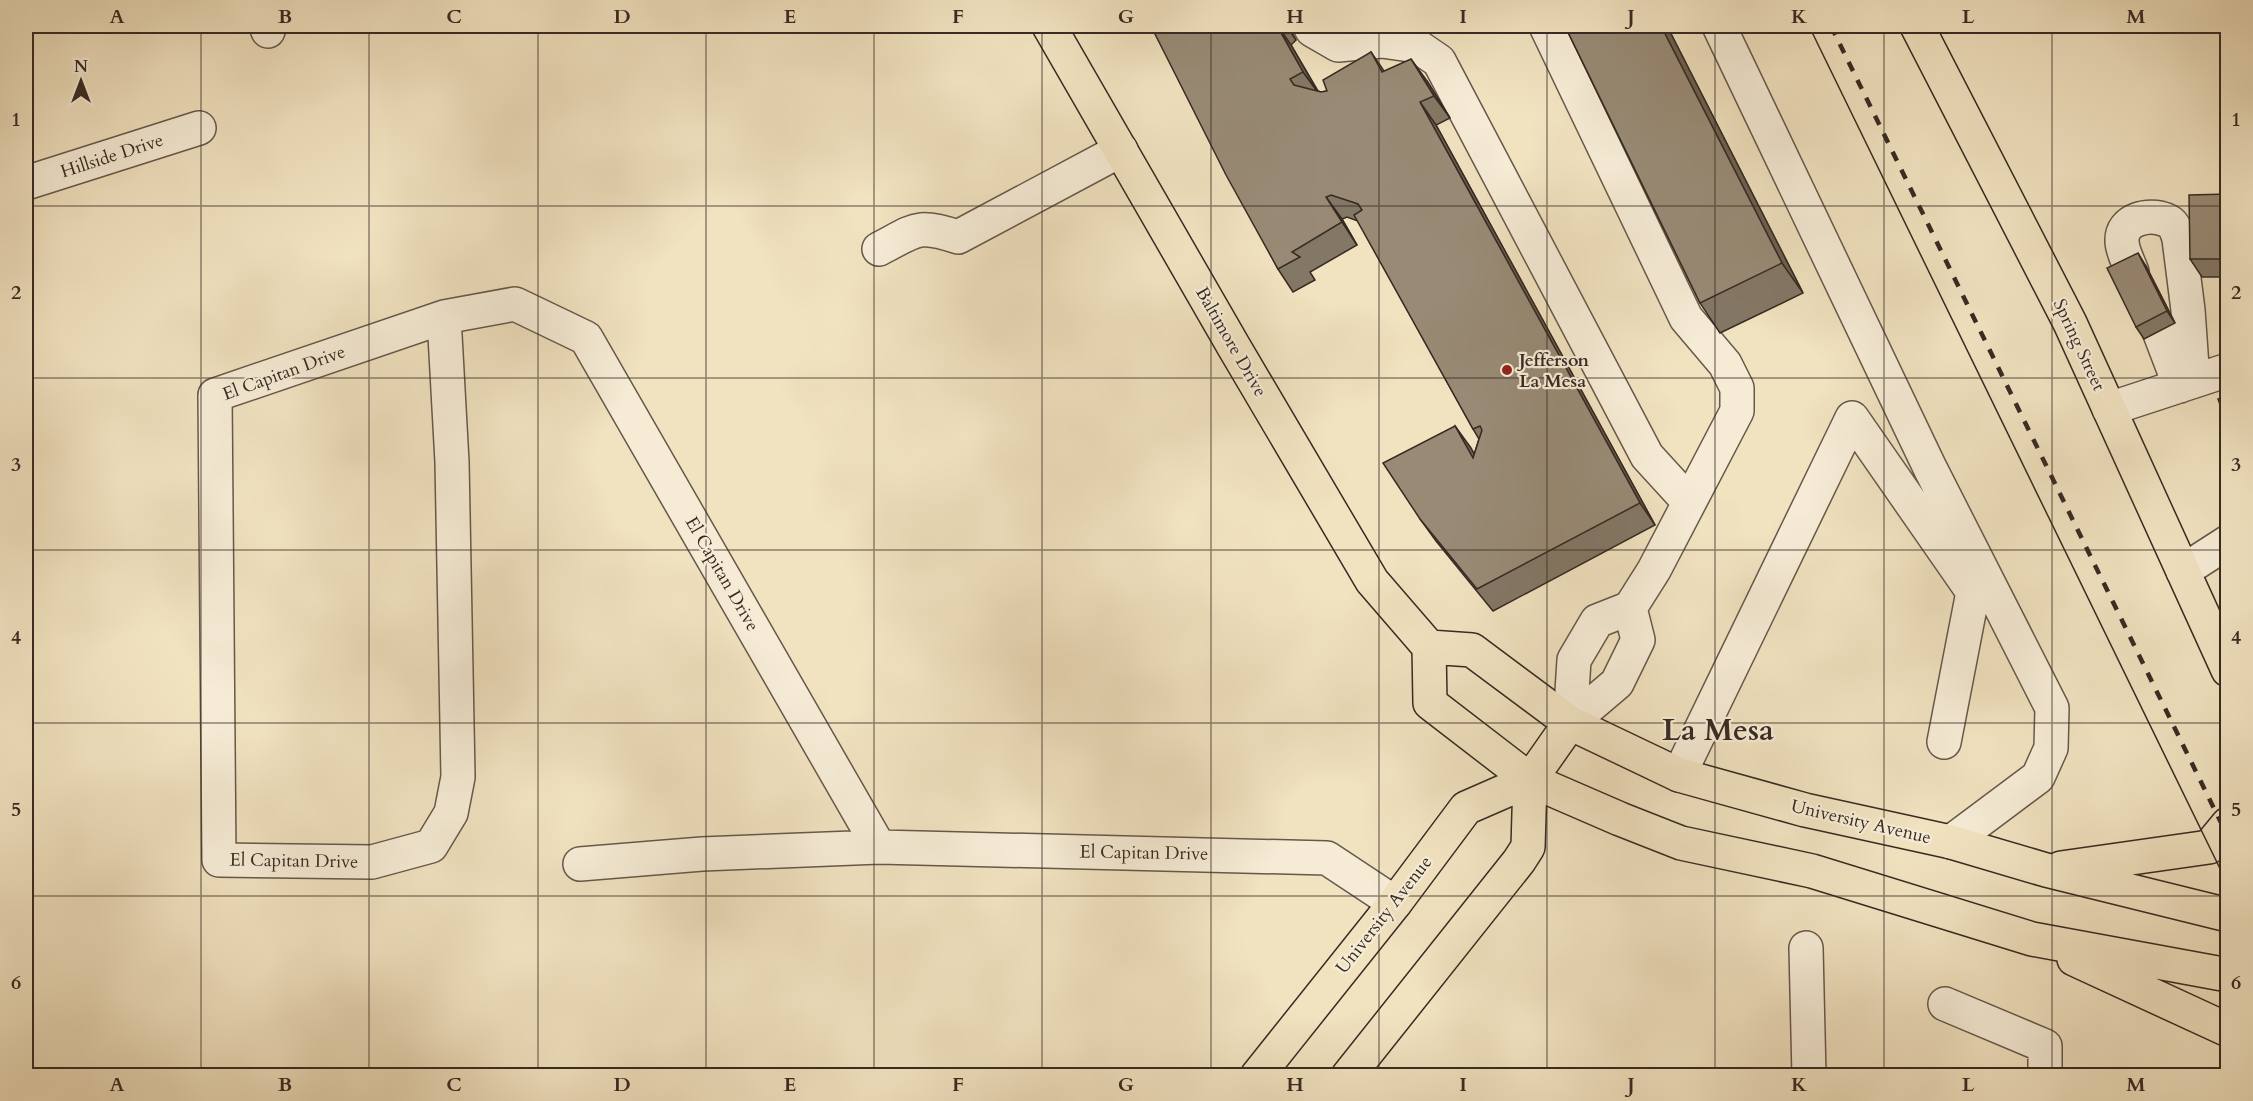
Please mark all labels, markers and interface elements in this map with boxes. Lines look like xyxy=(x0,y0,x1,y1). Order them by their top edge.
text: A xyxy=(109,3,125,30)
text: B xyxy=(278,3,292,30)
text: C xyxy=(446,3,462,30)
text: D xyxy=(613,3,631,30)
text: E xyxy=(784,3,796,30)
text: F xyxy=(952,3,964,30)
text: G xyxy=(1118,3,1134,30)
text: H xyxy=(1286,3,1304,30)
text: I xyxy=(1459,3,1467,30)
text: J xyxy=(1624,3,1635,30)
text: K xyxy=(1791,3,1808,30)
text: L xyxy=(1962,3,1975,30)
text: M xyxy=(2126,3,2146,30)
north arrow xyxy=(51,51,111,111)
text: N xyxy=(74,56,88,78)
text: 1 xyxy=(11,106,21,133)
text: 1 xyxy=(2231,106,2241,133)
street label: Hillside Drive xyxy=(58,128,166,184)
text: 2 xyxy=(11,279,21,306)
text: 2 xyxy=(2231,279,2241,306)
street label: Baltimore Drive xyxy=(1189,282,1273,402)
street label: Spring Street xyxy=(2047,295,2111,395)
street label: El Capitan Drive xyxy=(219,339,349,407)
place label: Jefferson La Mesa xyxy=(1516,348,1590,394)
marker: Jefferson La Mesa xyxy=(1500,363,1514,377)
text: 3 xyxy=(11,451,21,478)
text: 3 xyxy=(2231,451,2241,478)
street label: El Capitan Drive xyxy=(679,512,765,636)
text: 4 xyxy=(11,624,21,651)
text: 4 xyxy=(2231,624,2241,651)
district label: La Mesa xyxy=(1662,710,1774,751)
street label: University Avenue xyxy=(1788,794,1934,850)
text: 5 xyxy=(11,796,21,823)
text: 5 xyxy=(2231,796,2241,823)
street label: El Capitan Drive xyxy=(1079,839,1209,867)
street label: El Capitan Drive xyxy=(229,847,359,875)
street label: University Avenue xyxy=(1330,851,1438,979)
text: 6 xyxy=(11,969,21,996)
text: 6 xyxy=(2231,969,2241,996)
text: A xyxy=(109,1071,125,1098)
text: B xyxy=(278,1071,292,1098)
text: C xyxy=(446,1071,462,1098)
text: D xyxy=(613,1071,631,1098)
text: E xyxy=(784,1071,796,1098)
text: F xyxy=(952,1071,964,1098)
text: G xyxy=(1118,1071,1134,1098)
text: H xyxy=(1286,1071,1304,1098)
text: I xyxy=(1459,1071,1467,1098)
text: J xyxy=(1624,1071,1635,1098)
text: K xyxy=(1791,1071,1808,1098)
text: L xyxy=(1962,1071,1975,1098)
text: M xyxy=(2126,1071,2146,1098)

